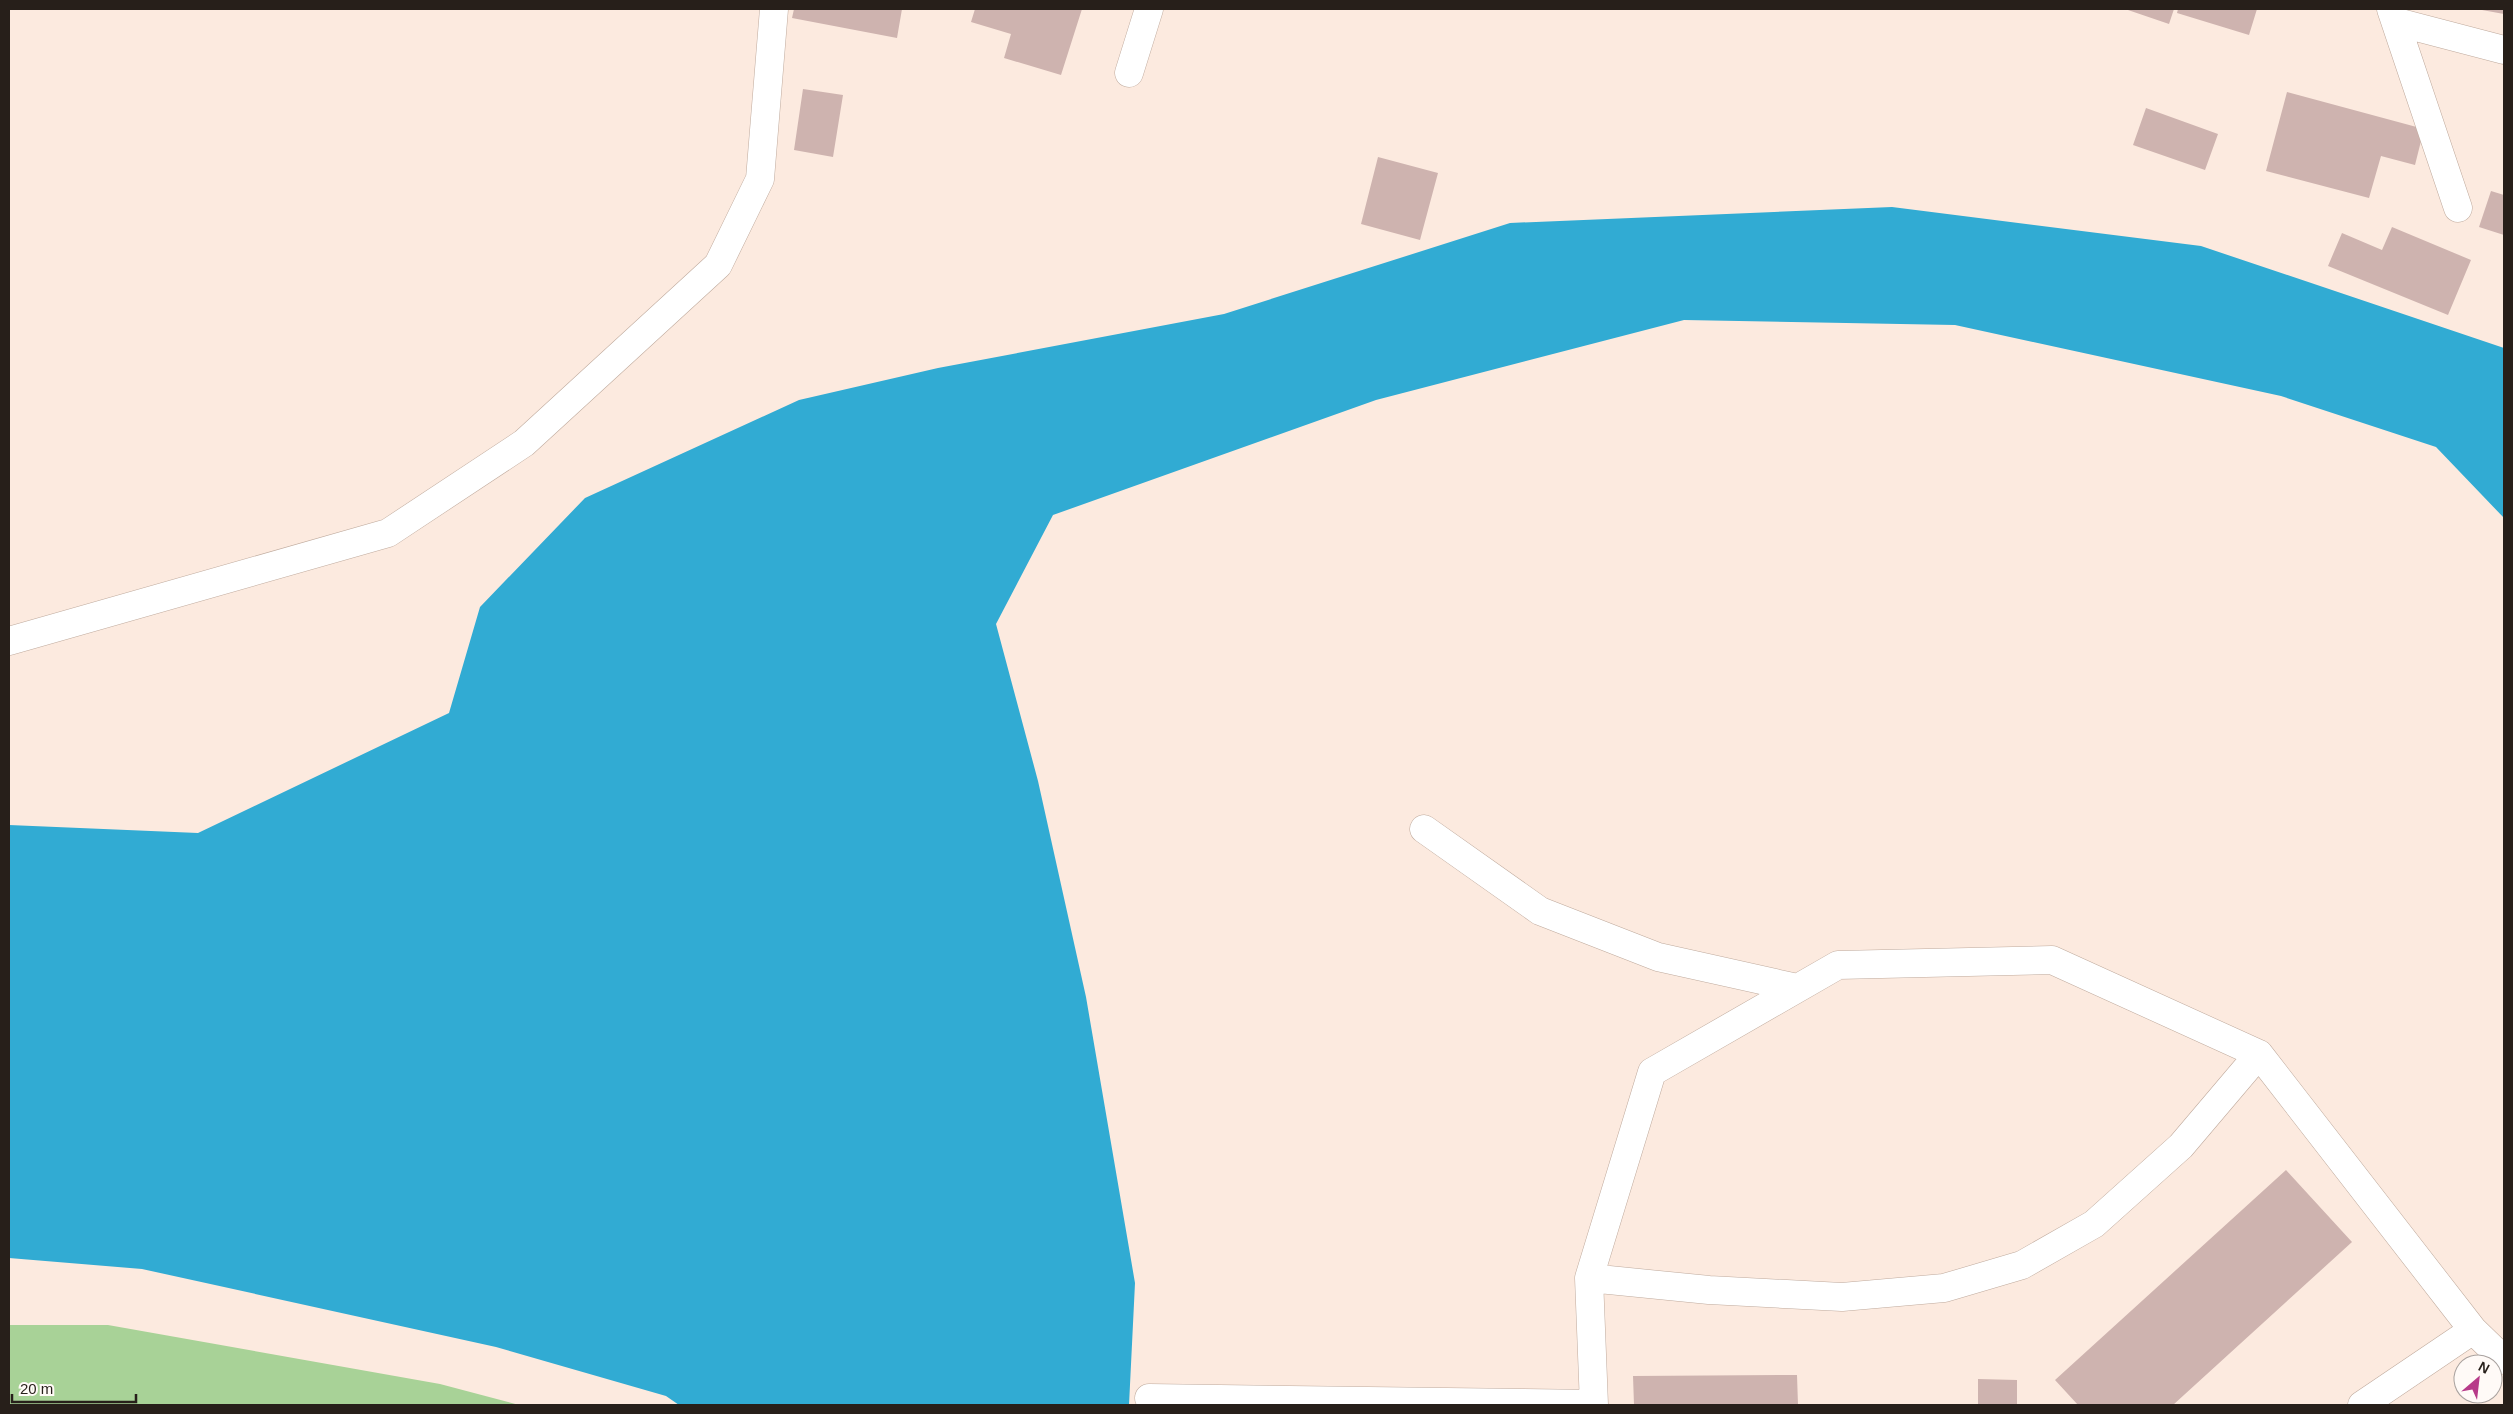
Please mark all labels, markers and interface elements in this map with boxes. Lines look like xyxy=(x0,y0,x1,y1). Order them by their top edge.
north arrow xyxy=(2453,1354,2503,1404)
text: N xyxy=(2476,1358,2492,1377)
scale bar xyxy=(12,1372,136,1404)
text: 20 m xyxy=(20,1380,53,1397)

